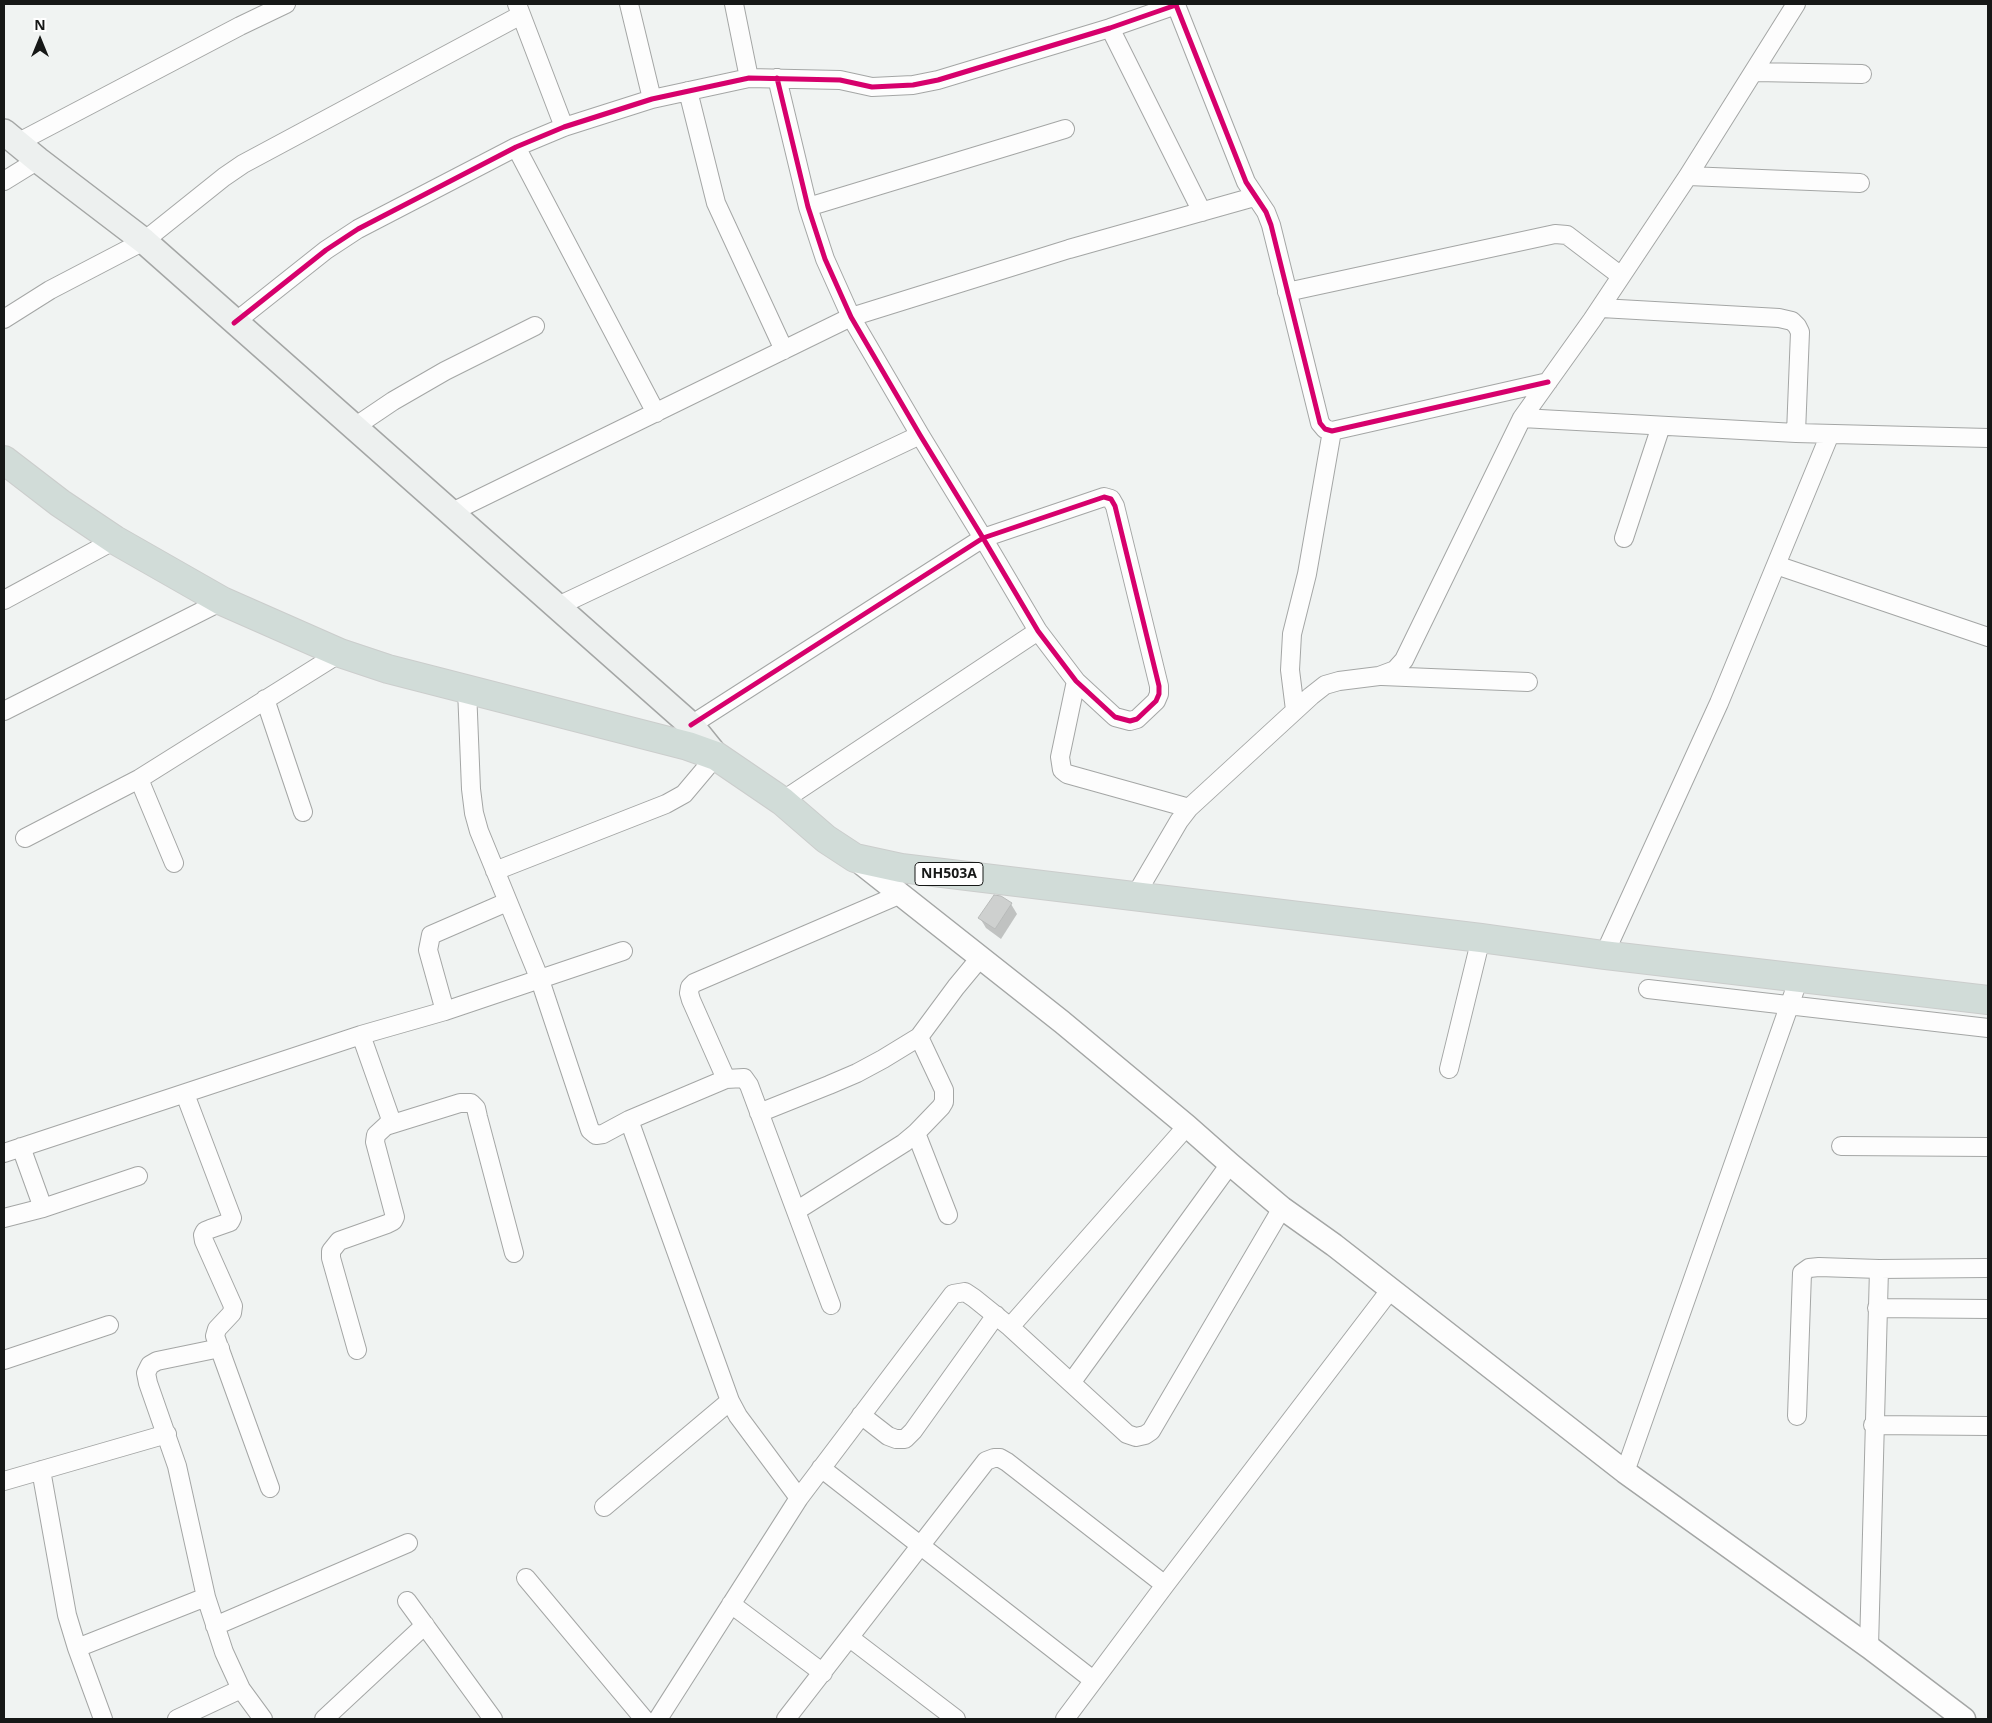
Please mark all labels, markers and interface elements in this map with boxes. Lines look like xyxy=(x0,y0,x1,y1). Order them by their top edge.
north arrow xyxy=(15,15,65,65)
text: N xyxy=(34,15,46,34)
road number: NH503A xyxy=(915,862,983,886)

